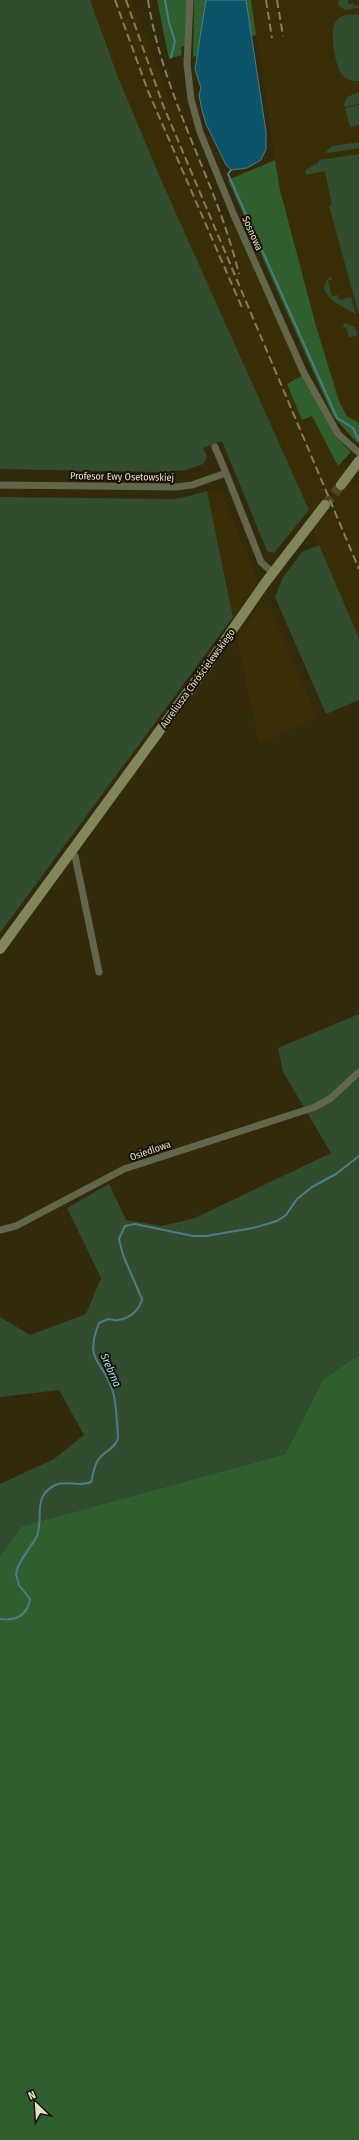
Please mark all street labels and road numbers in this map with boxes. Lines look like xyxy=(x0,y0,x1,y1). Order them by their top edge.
street label: Sosnowa xyxy=(239,214,265,253)
street label: Profesor Ewy Osetowskiej xyxy=(70,470,174,484)
street label: Aureliusza Chróścielewskiego xyxy=(158,627,238,730)
street label: Osiedlowa xyxy=(128,1138,172,1164)

